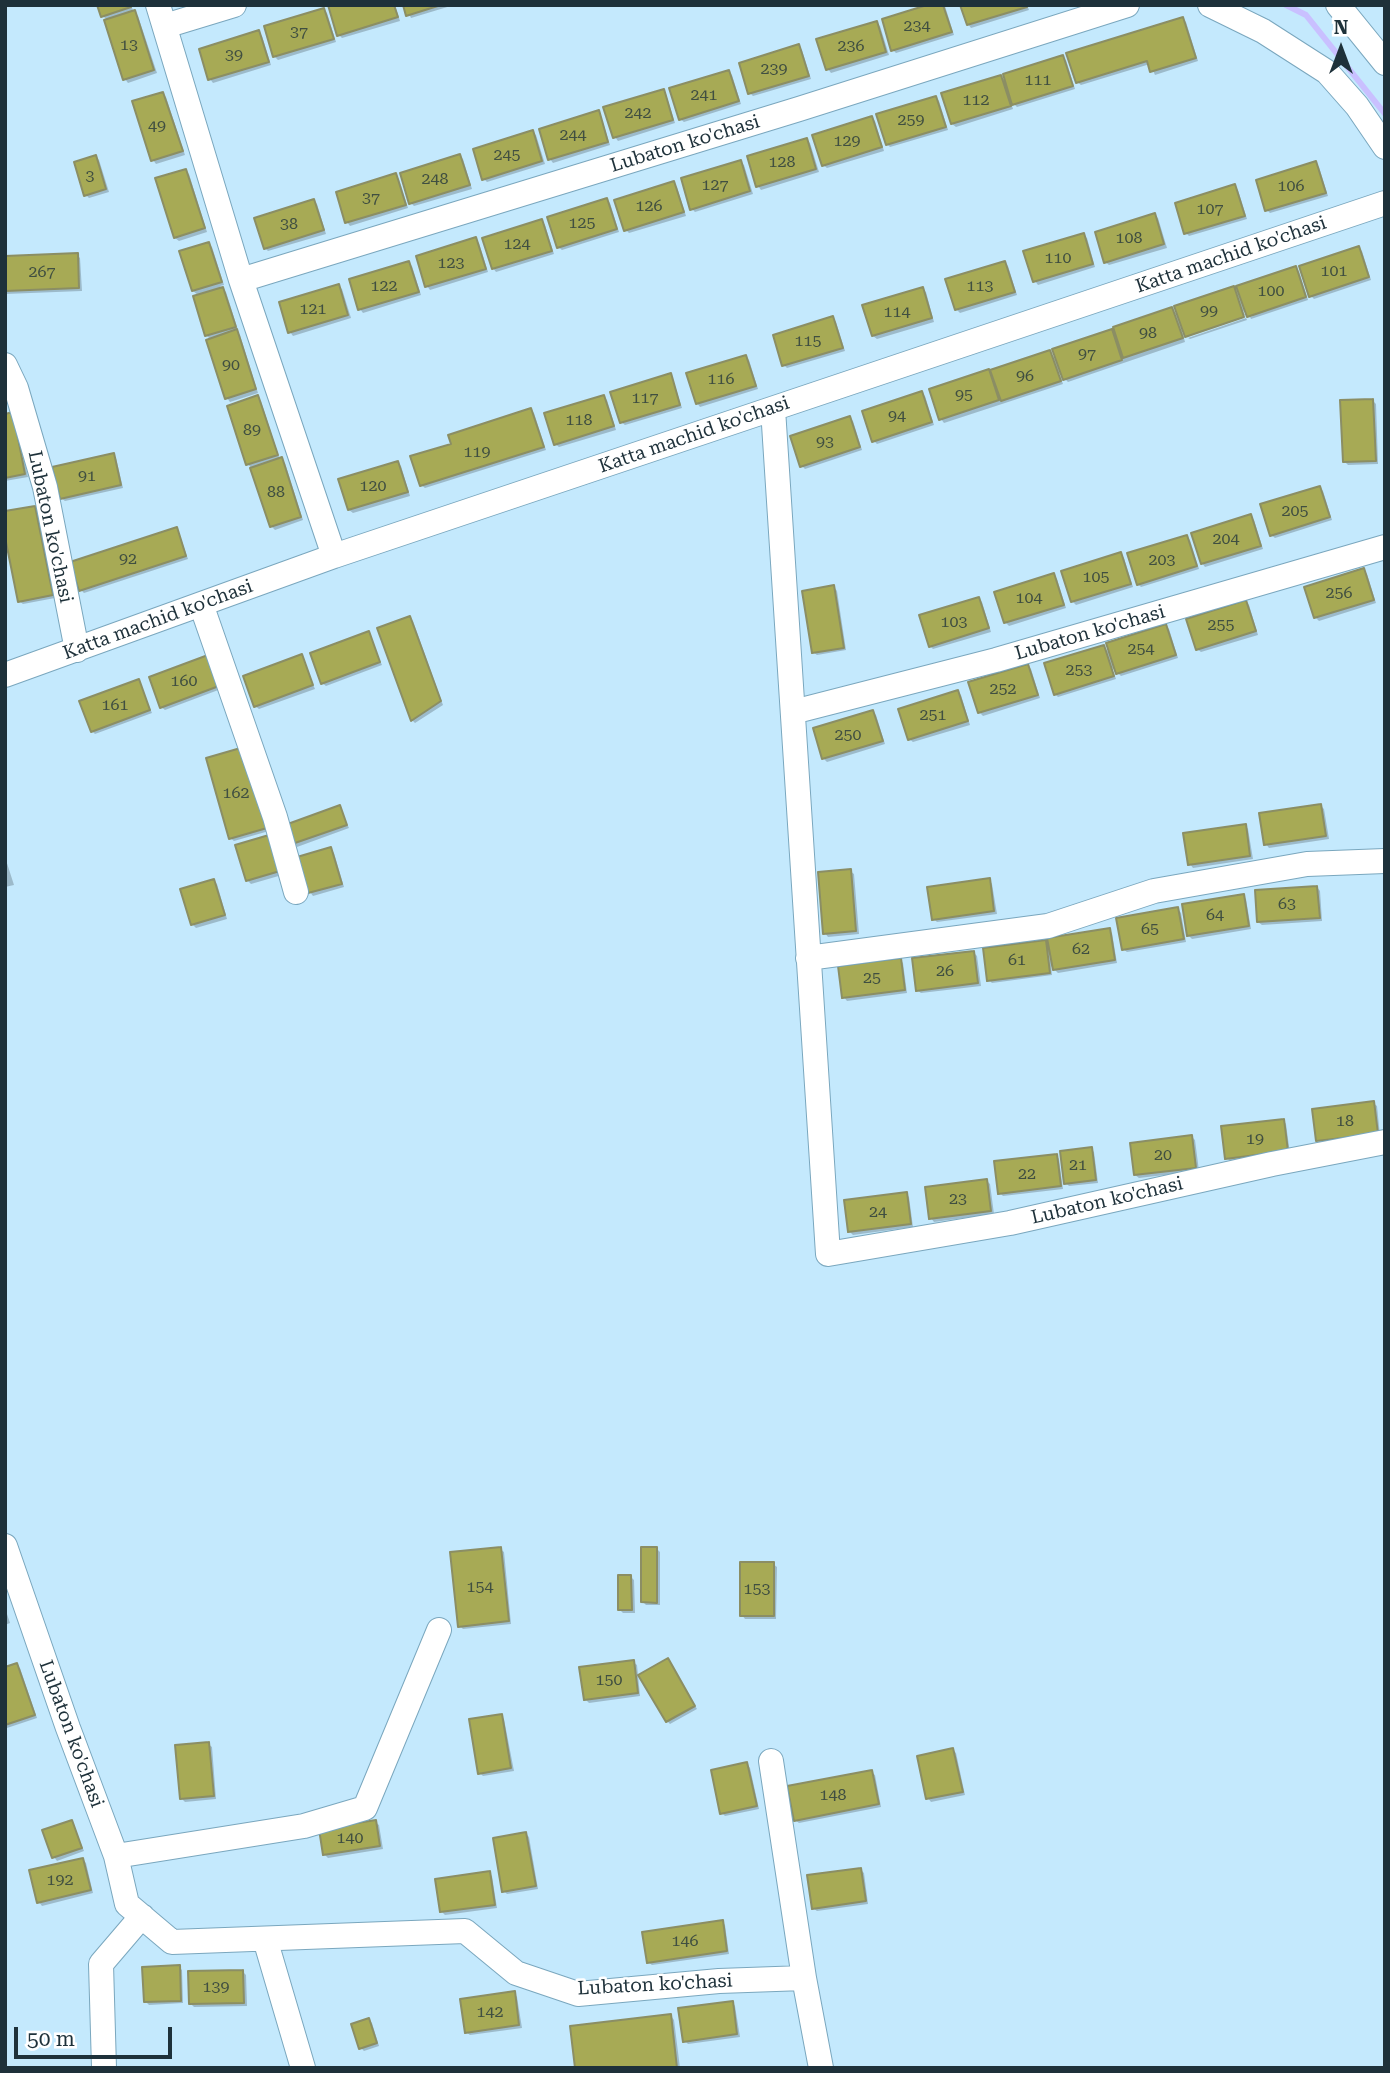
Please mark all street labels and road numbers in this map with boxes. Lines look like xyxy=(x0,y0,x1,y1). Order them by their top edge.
street label: Lubaton ko'chasi xyxy=(607,110,763,178)
street label: Katta machid ko'chasi xyxy=(1133,212,1329,298)
street label: Katta machid ko'chasi xyxy=(596,392,792,478)
street label: Lubaton ko'chasi xyxy=(23,449,77,605)
street label: Katta machid ko'chasi xyxy=(60,575,256,665)
street label: Lubaton ko'chasi xyxy=(1012,601,1168,665)
street label: Lubaton ko'chasi xyxy=(1029,1172,1185,1230)
street label: Lubaton ko'chasi xyxy=(34,1657,108,1811)
street label: Lubaton ko'chasi xyxy=(577,1970,733,2000)

